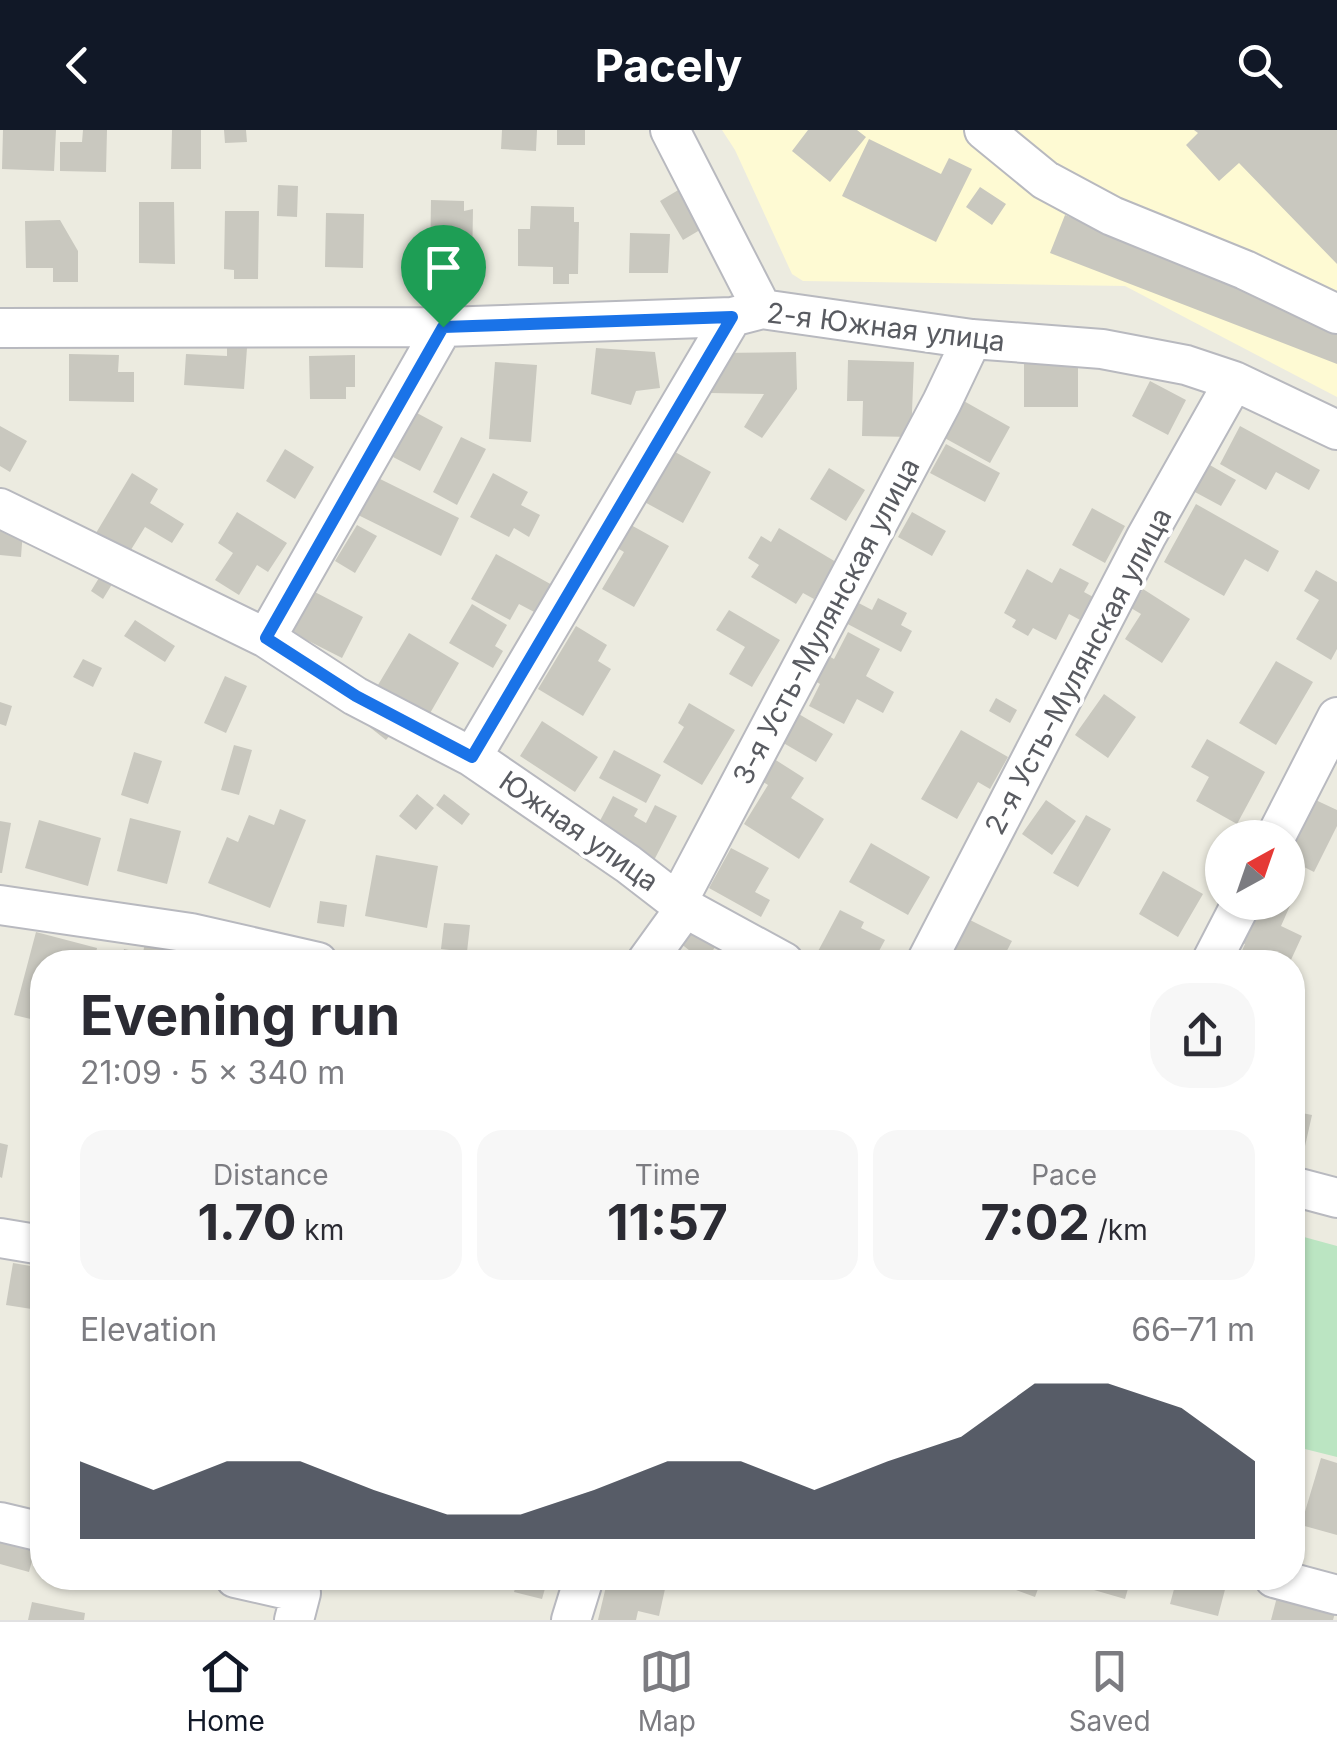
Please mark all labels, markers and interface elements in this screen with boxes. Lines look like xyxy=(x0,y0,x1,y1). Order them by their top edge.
icon: back xyxy=(50,38,105,93)
text: Pacely xyxy=(595,38,742,93)
icon: search xyxy=(1232,38,1287,93)
pin xyxy=(401,225,486,328)
icon: arrive xyxy=(416,240,471,295)
street label: 2-я Южная улица xyxy=(765,296,1007,358)
street label: 3-я Усть-Мулянская улица xyxy=(725,452,927,790)
street label: 2-я Усть-Мулянская улица xyxy=(977,502,1179,840)
street label: Южная улица xyxy=(493,764,665,898)
north arrow xyxy=(1205,820,1305,920)
map controls xyxy=(1205,820,1305,920)
text: Evening run xyxy=(80,982,400,1048)
button: share xyxy=(1150,983,1255,1088)
text: 21:09 · 5 × 340 m xyxy=(80,1053,345,1092)
text: Distance xyxy=(213,1158,329,1192)
text: Time xyxy=(635,1158,700,1192)
text: Pace xyxy=(1031,1158,1097,1192)
text: 1.70 xyxy=(197,1192,296,1252)
text: 11:57 xyxy=(607,1192,728,1252)
text: 7:02 xyxy=(981,1192,1090,1252)
text: km xyxy=(296,1213,344,1247)
text: /km xyxy=(1090,1213,1148,1247)
text: Elevation xyxy=(80,1310,217,1349)
text: 66–71 m xyxy=(1131,1310,1255,1349)
tab: Home xyxy=(186,1644,265,1738)
tab: Map xyxy=(638,1644,696,1738)
tab: Saved xyxy=(1069,1644,1151,1738)

